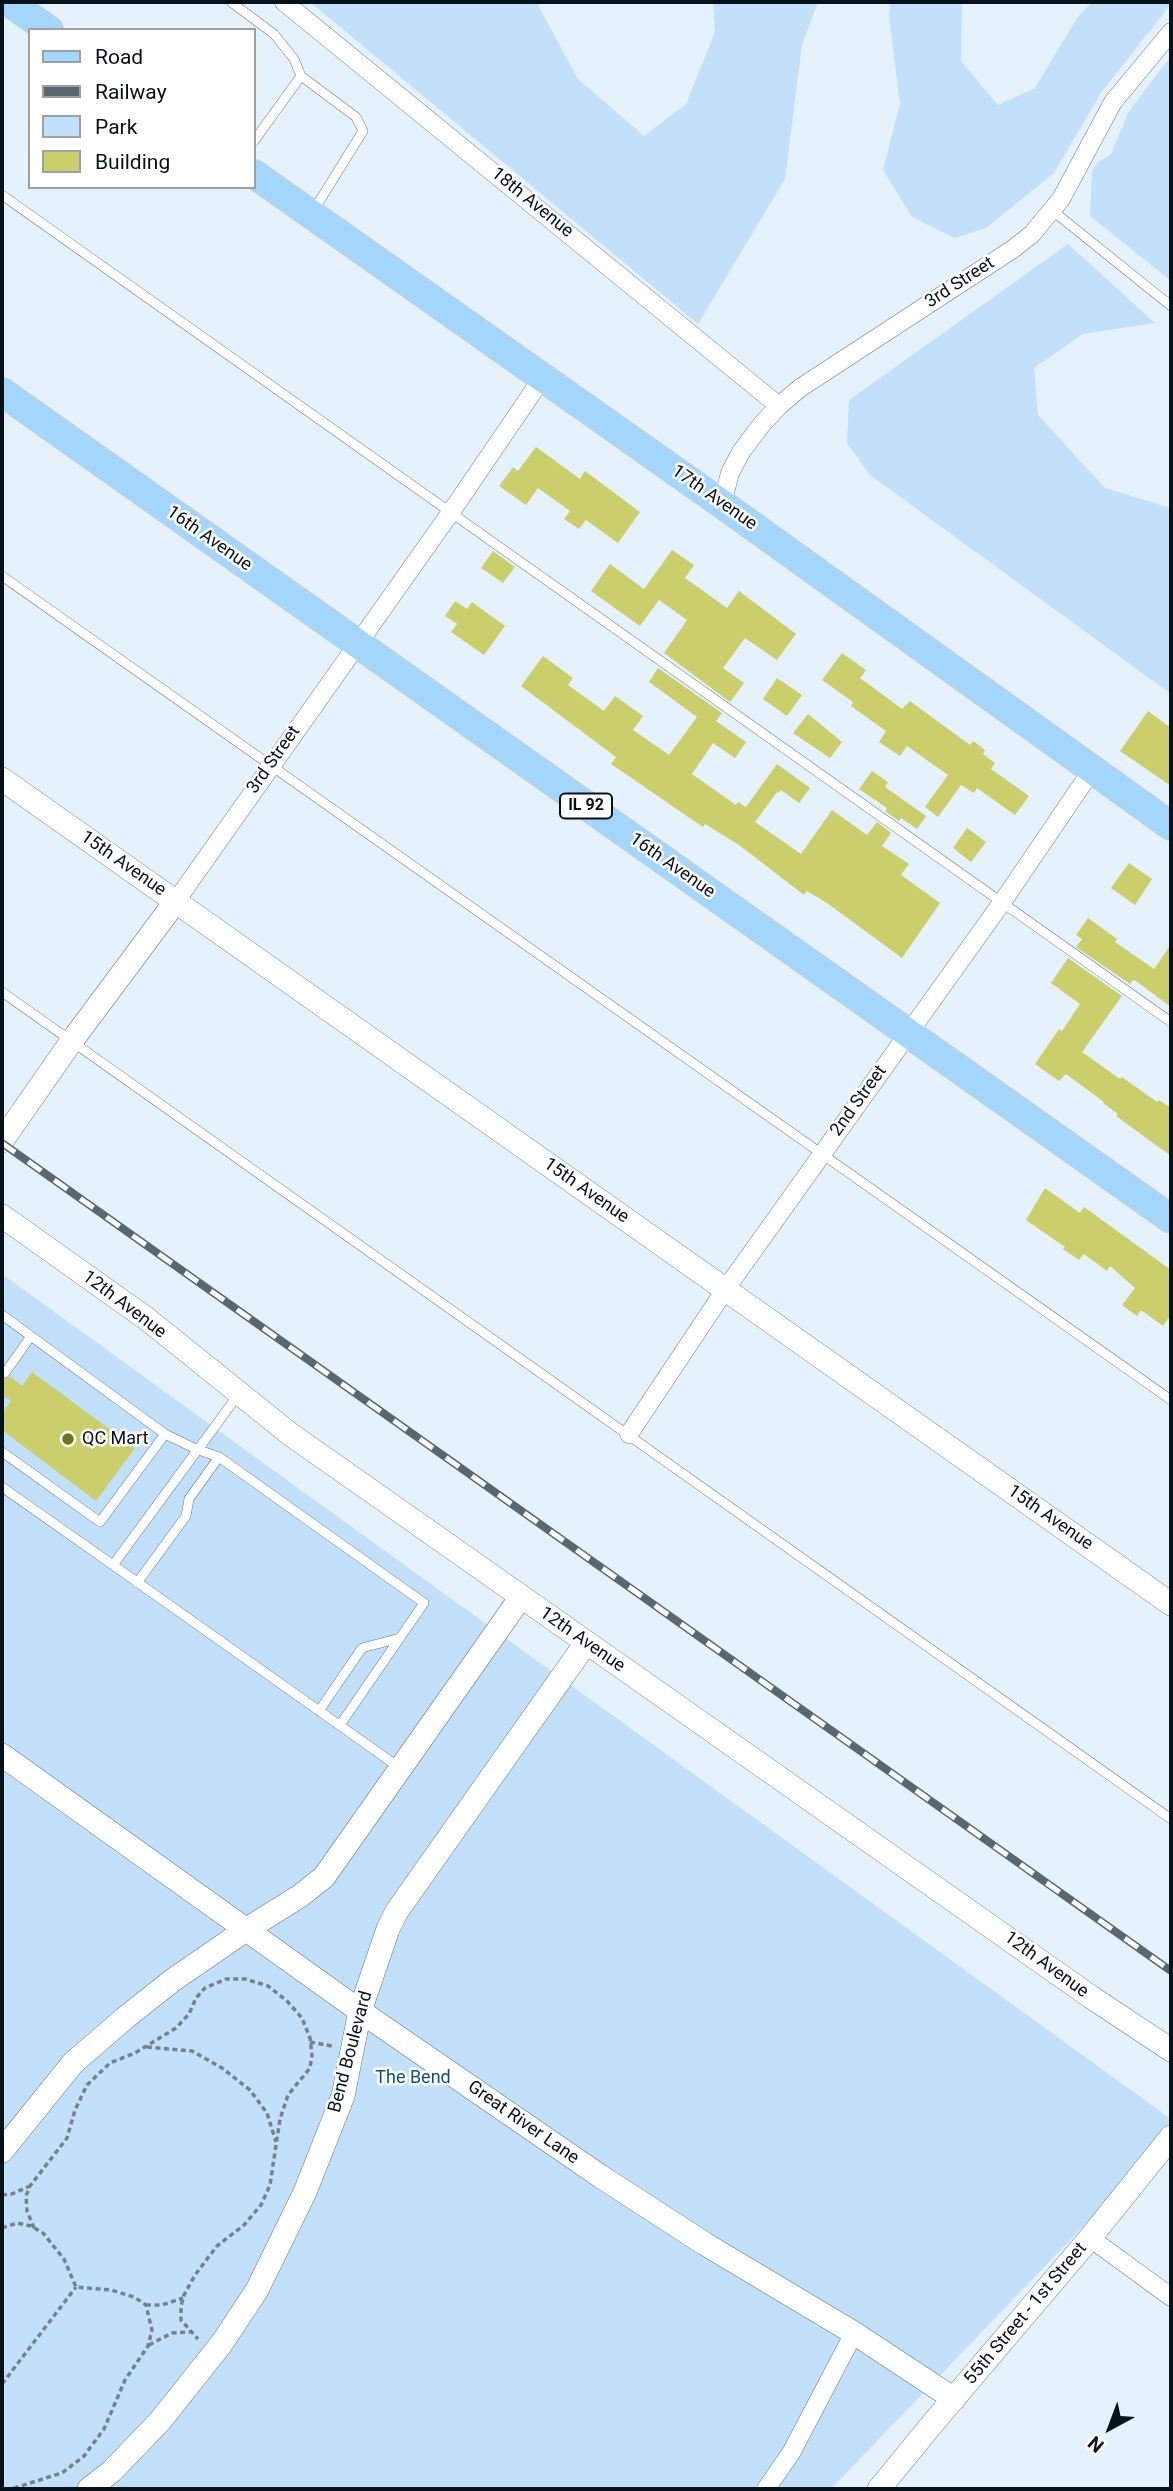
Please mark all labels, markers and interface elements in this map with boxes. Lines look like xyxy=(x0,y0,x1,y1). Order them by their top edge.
legend xyxy=(28,28,256,189)
text: Road xyxy=(95,45,143,69)
text: Railway xyxy=(95,80,167,104)
text: Park xyxy=(95,115,137,139)
text: Building xyxy=(95,150,170,174)
street label: 18th Avenue xyxy=(487,163,577,243)
street label: 3rd Street xyxy=(921,253,999,313)
street label: 17th Avenue xyxy=(667,461,761,535)
street label: 16th Avenue xyxy=(162,502,256,576)
street label: 3rd Street xyxy=(243,722,305,798)
road number: IL 92 xyxy=(560,793,612,818)
street label: 15th Avenue xyxy=(76,827,170,901)
street label: 16th Avenue xyxy=(625,829,719,903)
street label: 2nd Street xyxy=(826,1061,892,1141)
street label: 15th Avenue xyxy=(539,1154,633,1228)
street label: 12th Avenue xyxy=(78,1266,170,1344)
place label: QC Mart xyxy=(82,1428,148,1450)
marker: QC Mart xyxy=(60,1431,76,1447)
street label: 15th Avenue xyxy=(1003,1481,1097,1555)
street label: 12th Avenue xyxy=(535,1603,629,1677)
street label: 12th Avenue xyxy=(999,1927,1093,2003)
street label: Bend Boulevard xyxy=(324,1989,378,2115)
park label: The Bend xyxy=(375,2067,451,2089)
street label: Great River Lane xyxy=(463,2077,583,2169)
street label: 55th Street - 1st Street xyxy=(960,2238,1092,2390)
north arrow xyxy=(1075,2393,1145,2463)
text: N xyxy=(1083,2431,1108,2457)

